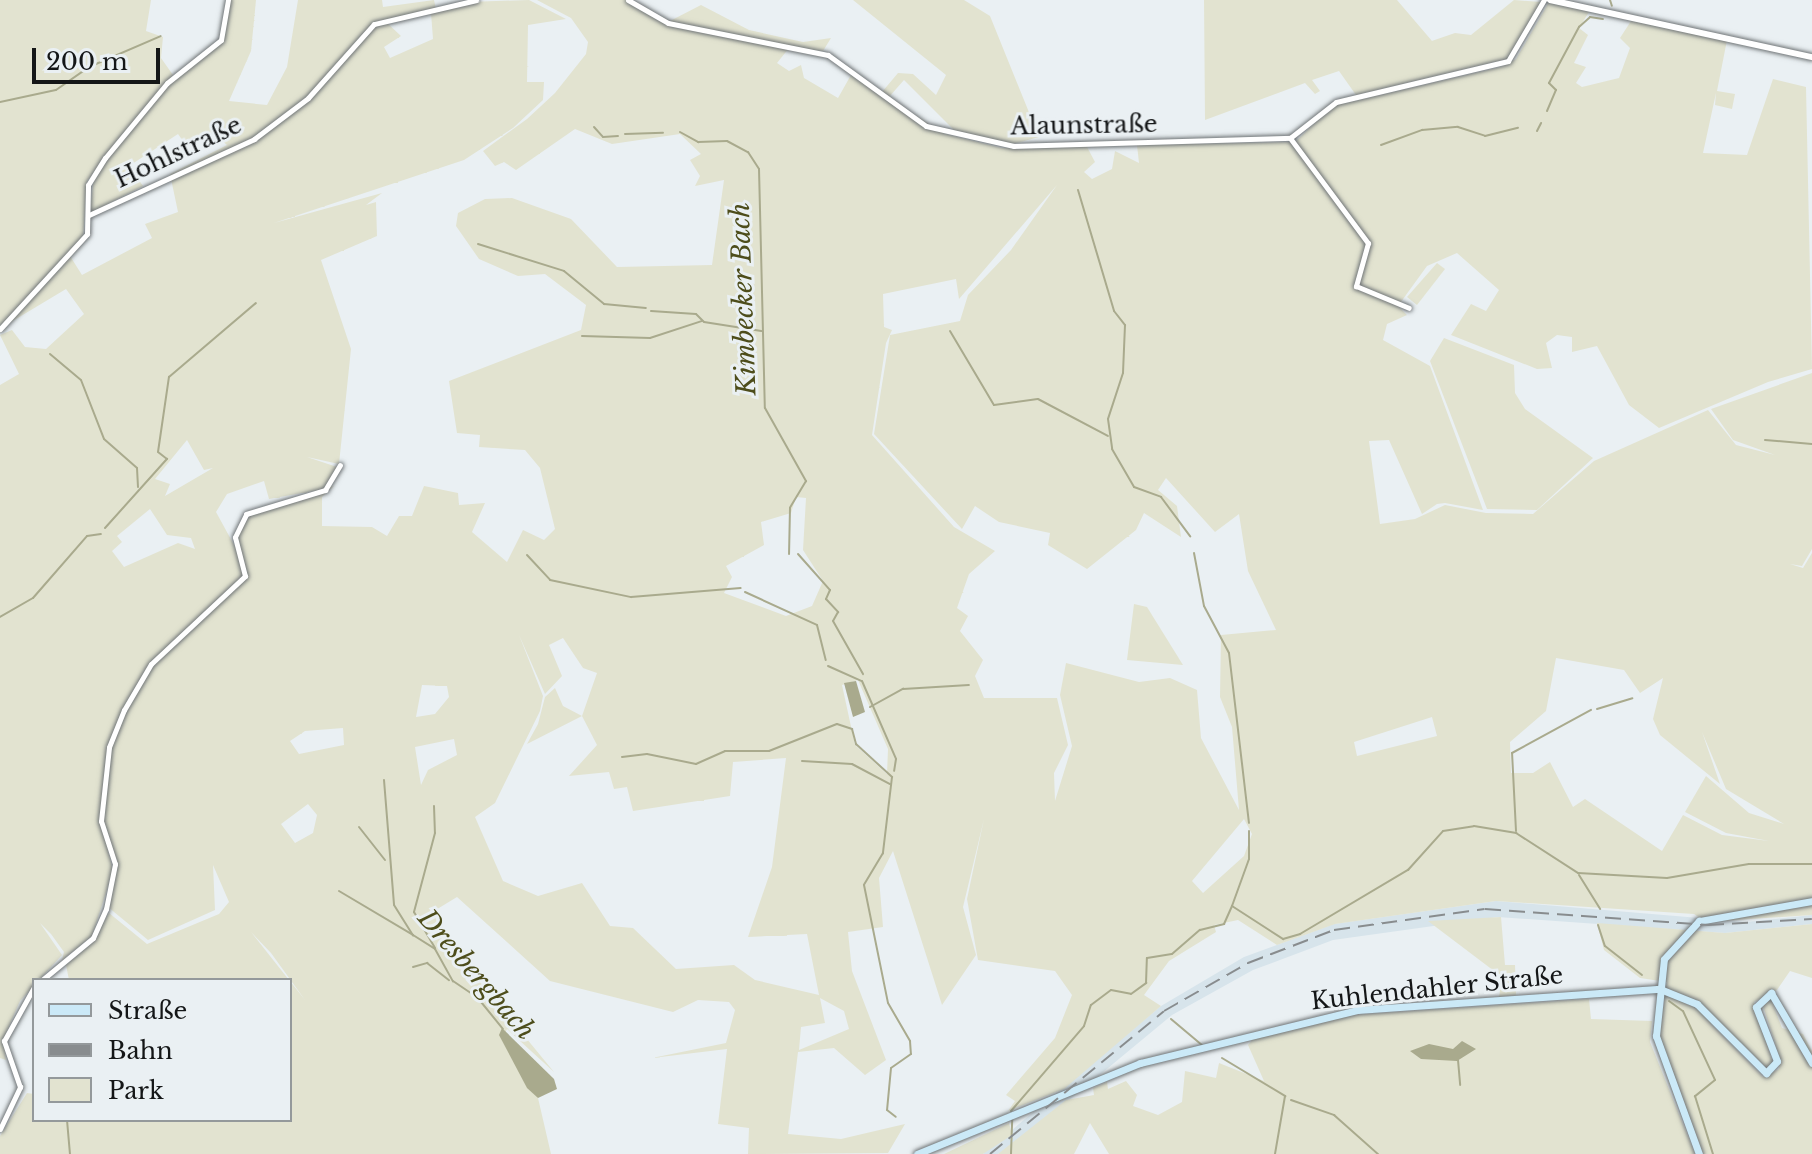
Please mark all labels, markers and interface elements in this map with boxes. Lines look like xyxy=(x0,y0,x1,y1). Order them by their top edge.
scale bar xyxy=(36,32,164,82)
text: 200 m xyxy=(46,47,128,76)
street label: Alaunstraße xyxy=(1010,109,1158,141)
street label: Hohlstraße xyxy=(110,110,246,194)
water label: Kimbecker Bach xyxy=(725,202,763,396)
water label: Dresbergbach xyxy=(411,904,541,1046)
street label: Kuhlendahler Straße xyxy=(1309,960,1565,1016)
legend xyxy=(32,978,292,1122)
text: Straße xyxy=(108,996,187,1025)
text: Bahn xyxy=(108,1036,173,1065)
text: Park xyxy=(108,1076,164,1105)

